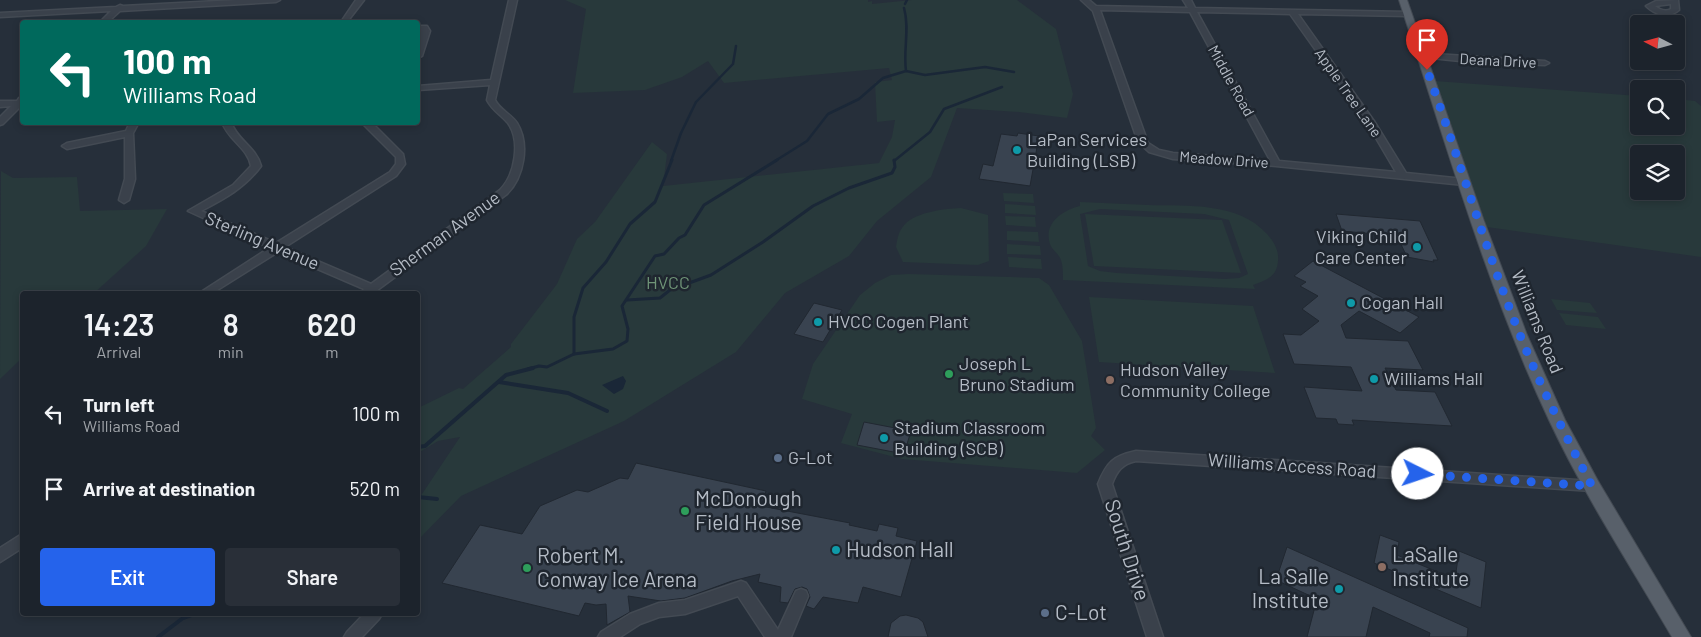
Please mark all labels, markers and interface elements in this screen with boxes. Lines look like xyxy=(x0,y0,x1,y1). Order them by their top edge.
north arrow xyxy=(1630,15,1685,70)
map controls xyxy=(1630,15,1685,200)
pin xyxy=(1406,19,1448,70)
icon: arrive xyxy=(1413,26,1441,54)
text: 100 m xyxy=(123,39,212,81)
icon: left xyxy=(40,40,105,105)
street label: Middle Road xyxy=(1205,42,1259,119)
street label: Apple Tree Lane xyxy=(1312,45,1386,140)
street label: Deana Drive xyxy=(1459,49,1537,71)
button: search xyxy=(1630,80,1685,135)
text: Williams Road xyxy=(123,81,257,107)
place label: LaPan Services Building (LSB) xyxy=(1027,128,1147,171)
marker: LaPan Services Building (LSB) xyxy=(1011,144,1023,156)
button: layers xyxy=(1630,145,1685,200)
street label: Meadow Drive xyxy=(1179,147,1269,171)
street label: Sherman Avenue xyxy=(385,186,504,281)
street label: Sterling Avenue xyxy=(202,206,323,274)
place label: Viking Child Care Center xyxy=(1315,225,1407,268)
marker: Viking Child Care Center xyxy=(1411,241,1423,253)
street label: Williams Road xyxy=(1507,267,1569,376)
park label: HVCC xyxy=(646,271,690,293)
place label: Cogan Hall xyxy=(1361,291,1443,313)
marker: Cogan Hall xyxy=(1345,297,1357,309)
text: 14:23 xyxy=(83,306,154,342)
text: 8 xyxy=(223,306,239,342)
text: 620 xyxy=(307,306,357,342)
place label: HVCC Cogen Plant xyxy=(828,310,969,332)
marker: HVCC Cogen Plant xyxy=(812,316,824,328)
text: Arrival xyxy=(97,342,141,361)
text: min xyxy=(218,342,244,361)
text: m xyxy=(325,342,338,361)
place label: Joseph L Bruno Stadium xyxy=(959,352,1075,395)
place label: Hudson Valley Community College xyxy=(1120,358,1271,401)
place label: Williams Hall xyxy=(1384,367,1483,389)
marker: Joseph L Bruno Stadium xyxy=(943,368,955,380)
marker: Williams Hall xyxy=(1368,373,1380,385)
marker: Hudson Valley Community College xyxy=(1104,374,1116,386)
text: Turn left xyxy=(83,393,154,416)
icon: left xyxy=(40,400,68,428)
text: 100 m xyxy=(352,402,400,425)
text: Williams Road xyxy=(83,416,180,435)
place label: Stadium Classroom Building (SCB) xyxy=(894,416,1045,459)
marker: Stadium Classroom Building (SCB) xyxy=(878,432,890,444)
place label: G-Lot xyxy=(788,446,833,468)
position arrow xyxy=(1391,447,1443,499)
street label: Williams Access Road xyxy=(1207,448,1377,482)
marker: G-Lot xyxy=(772,452,784,464)
icon: arrive xyxy=(40,475,68,503)
text: Arrive at destination xyxy=(83,477,255,500)
text: 520 m xyxy=(350,477,400,500)
place label: McDonough Field House xyxy=(695,485,802,534)
street label: South Drive xyxy=(1100,496,1157,603)
marker: McDonough Field House xyxy=(679,505,691,517)
place label: Hudson Hall xyxy=(846,536,954,561)
place label: LaSalle Institute xyxy=(1392,541,1469,590)
place label: Robert M. Conway Ice Arena xyxy=(537,542,697,591)
marker: Hudson Hall xyxy=(830,544,842,556)
button: Exit xyxy=(40,548,215,606)
button: Share xyxy=(225,548,400,606)
marker: LaSalle Institute xyxy=(1376,561,1388,573)
marker: Robert M. Conway Ice Arena xyxy=(521,562,533,574)
place label: La Salle Institute xyxy=(1252,563,1329,612)
marker: La Salle Institute xyxy=(1333,583,1345,595)
place label: C-Lot xyxy=(1055,599,1107,624)
marker: C-Lot xyxy=(1039,607,1051,619)

